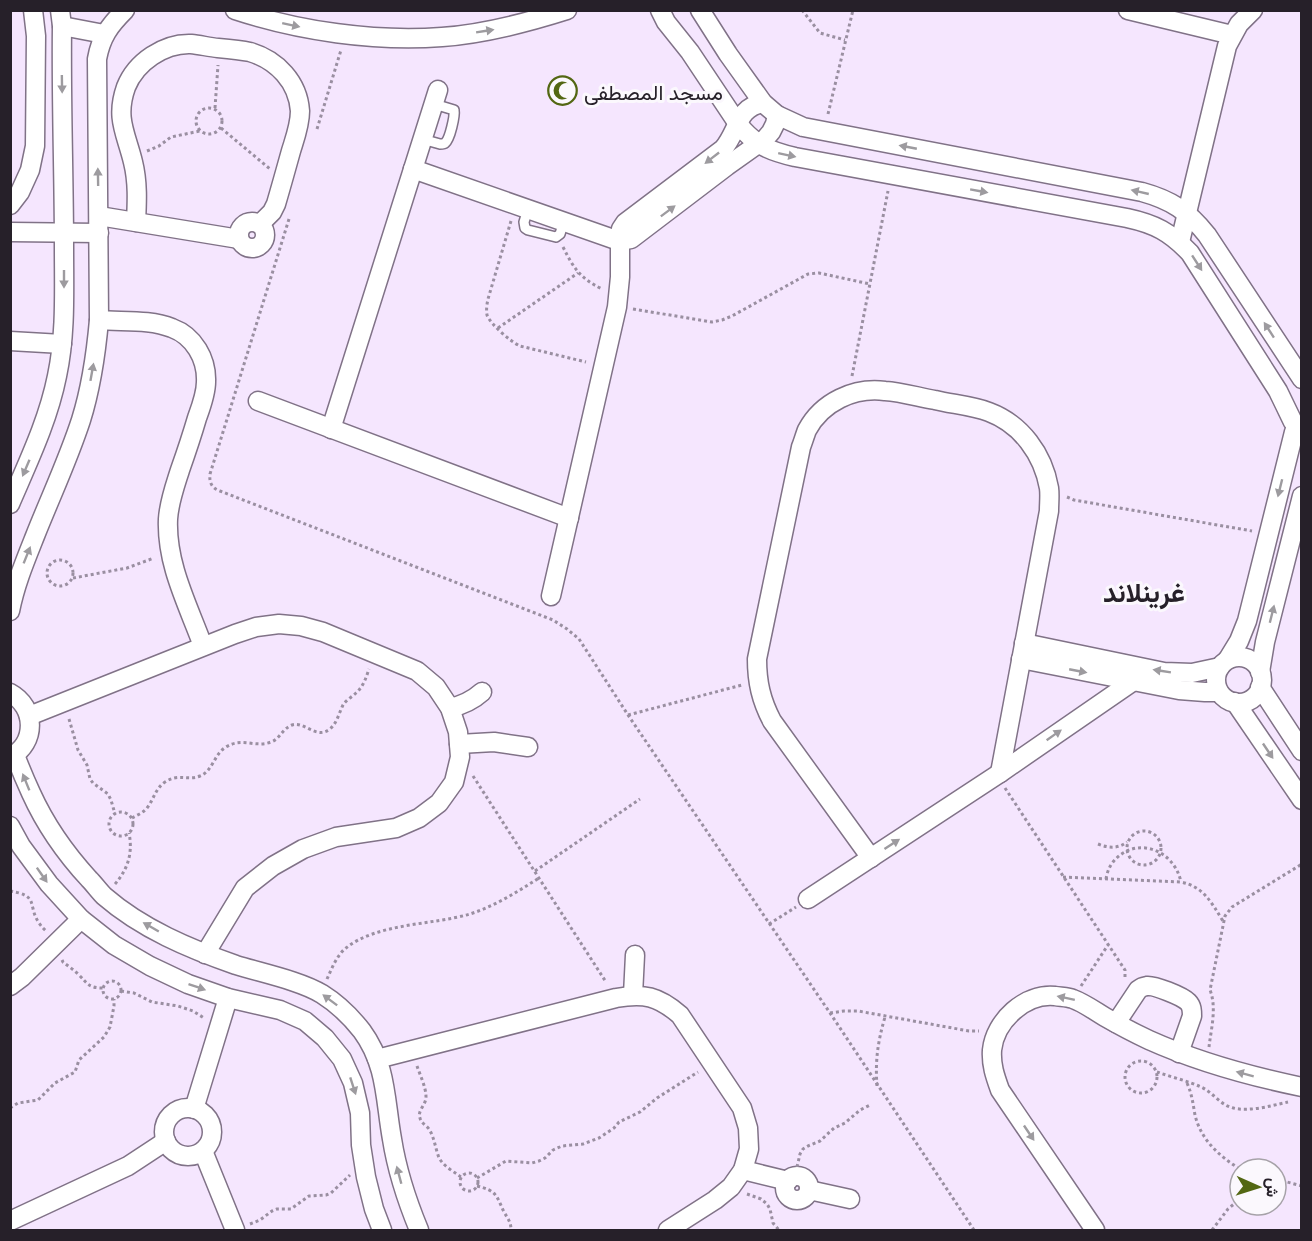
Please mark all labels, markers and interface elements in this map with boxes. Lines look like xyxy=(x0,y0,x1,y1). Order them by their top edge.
one-way arrow xyxy=(282,21,301,30)
one-way arrow xyxy=(475,27,494,36)
one-way arrow xyxy=(57,75,67,94)
mosque icon: مسجد المصطفى xyxy=(547,75,579,107)
place label: مسجد المصطفى xyxy=(584,79,723,105)
one-way arrow xyxy=(898,142,917,151)
one-way arrow xyxy=(778,150,797,160)
one-way arrow xyxy=(704,152,719,164)
one-way arrow xyxy=(93,168,103,187)
one-way arrow xyxy=(970,186,989,195)
one-way arrow xyxy=(1131,187,1149,197)
one-way arrow xyxy=(661,205,676,217)
one-way arrow xyxy=(1191,255,1203,271)
one-way arrow xyxy=(59,270,69,289)
one-way arrow xyxy=(1264,322,1275,338)
one-way arrow xyxy=(88,362,97,381)
one-way arrow xyxy=(21,460,30,477)
one-way arrow xyxy=(1274,479,1284,498)
one-way arrow xyxy=(23,546,32,564)
district label: غرينلاند xyxy=(1103,575,1185,610)
one-way arrow xyxy=(1267,605,1277,623)
one-way arrow xyxy=(1152,666,1171,675)
one-way arrow xyxy=(1069,667,1088,676)
one-way arrow xyxy=(1045,729,1061,741)
one-way arrow xyxy=(1262,742,1274,758)
one-way arrow xyxy=(21,772,31,790)
one-way arrow xyxy=(884,839,900,850)
one-way arrow xyxy=(36,866,48,882)
one-way arrow xyxy=(142,922,159,932)
one-way arrow xyxy=(189,983,207,993)
one-way arrow xyxy=(1056,993,1075,1002)
one-way arrow xyxy=(323,995,338,1007)
one-way arrow xyxy=(1235,1068,1254,1078)
one-way arrow xyxy=(349,1077,358,1095)
one-way arrow xyxy=(1023,1124,1035,1140)
north arrow xyxy=(1228,1157,1288,1217)
one-way arrow xyxy=(394,1166,404,1184)
text: ش xyxy=(1262,1178,1283,1198)

